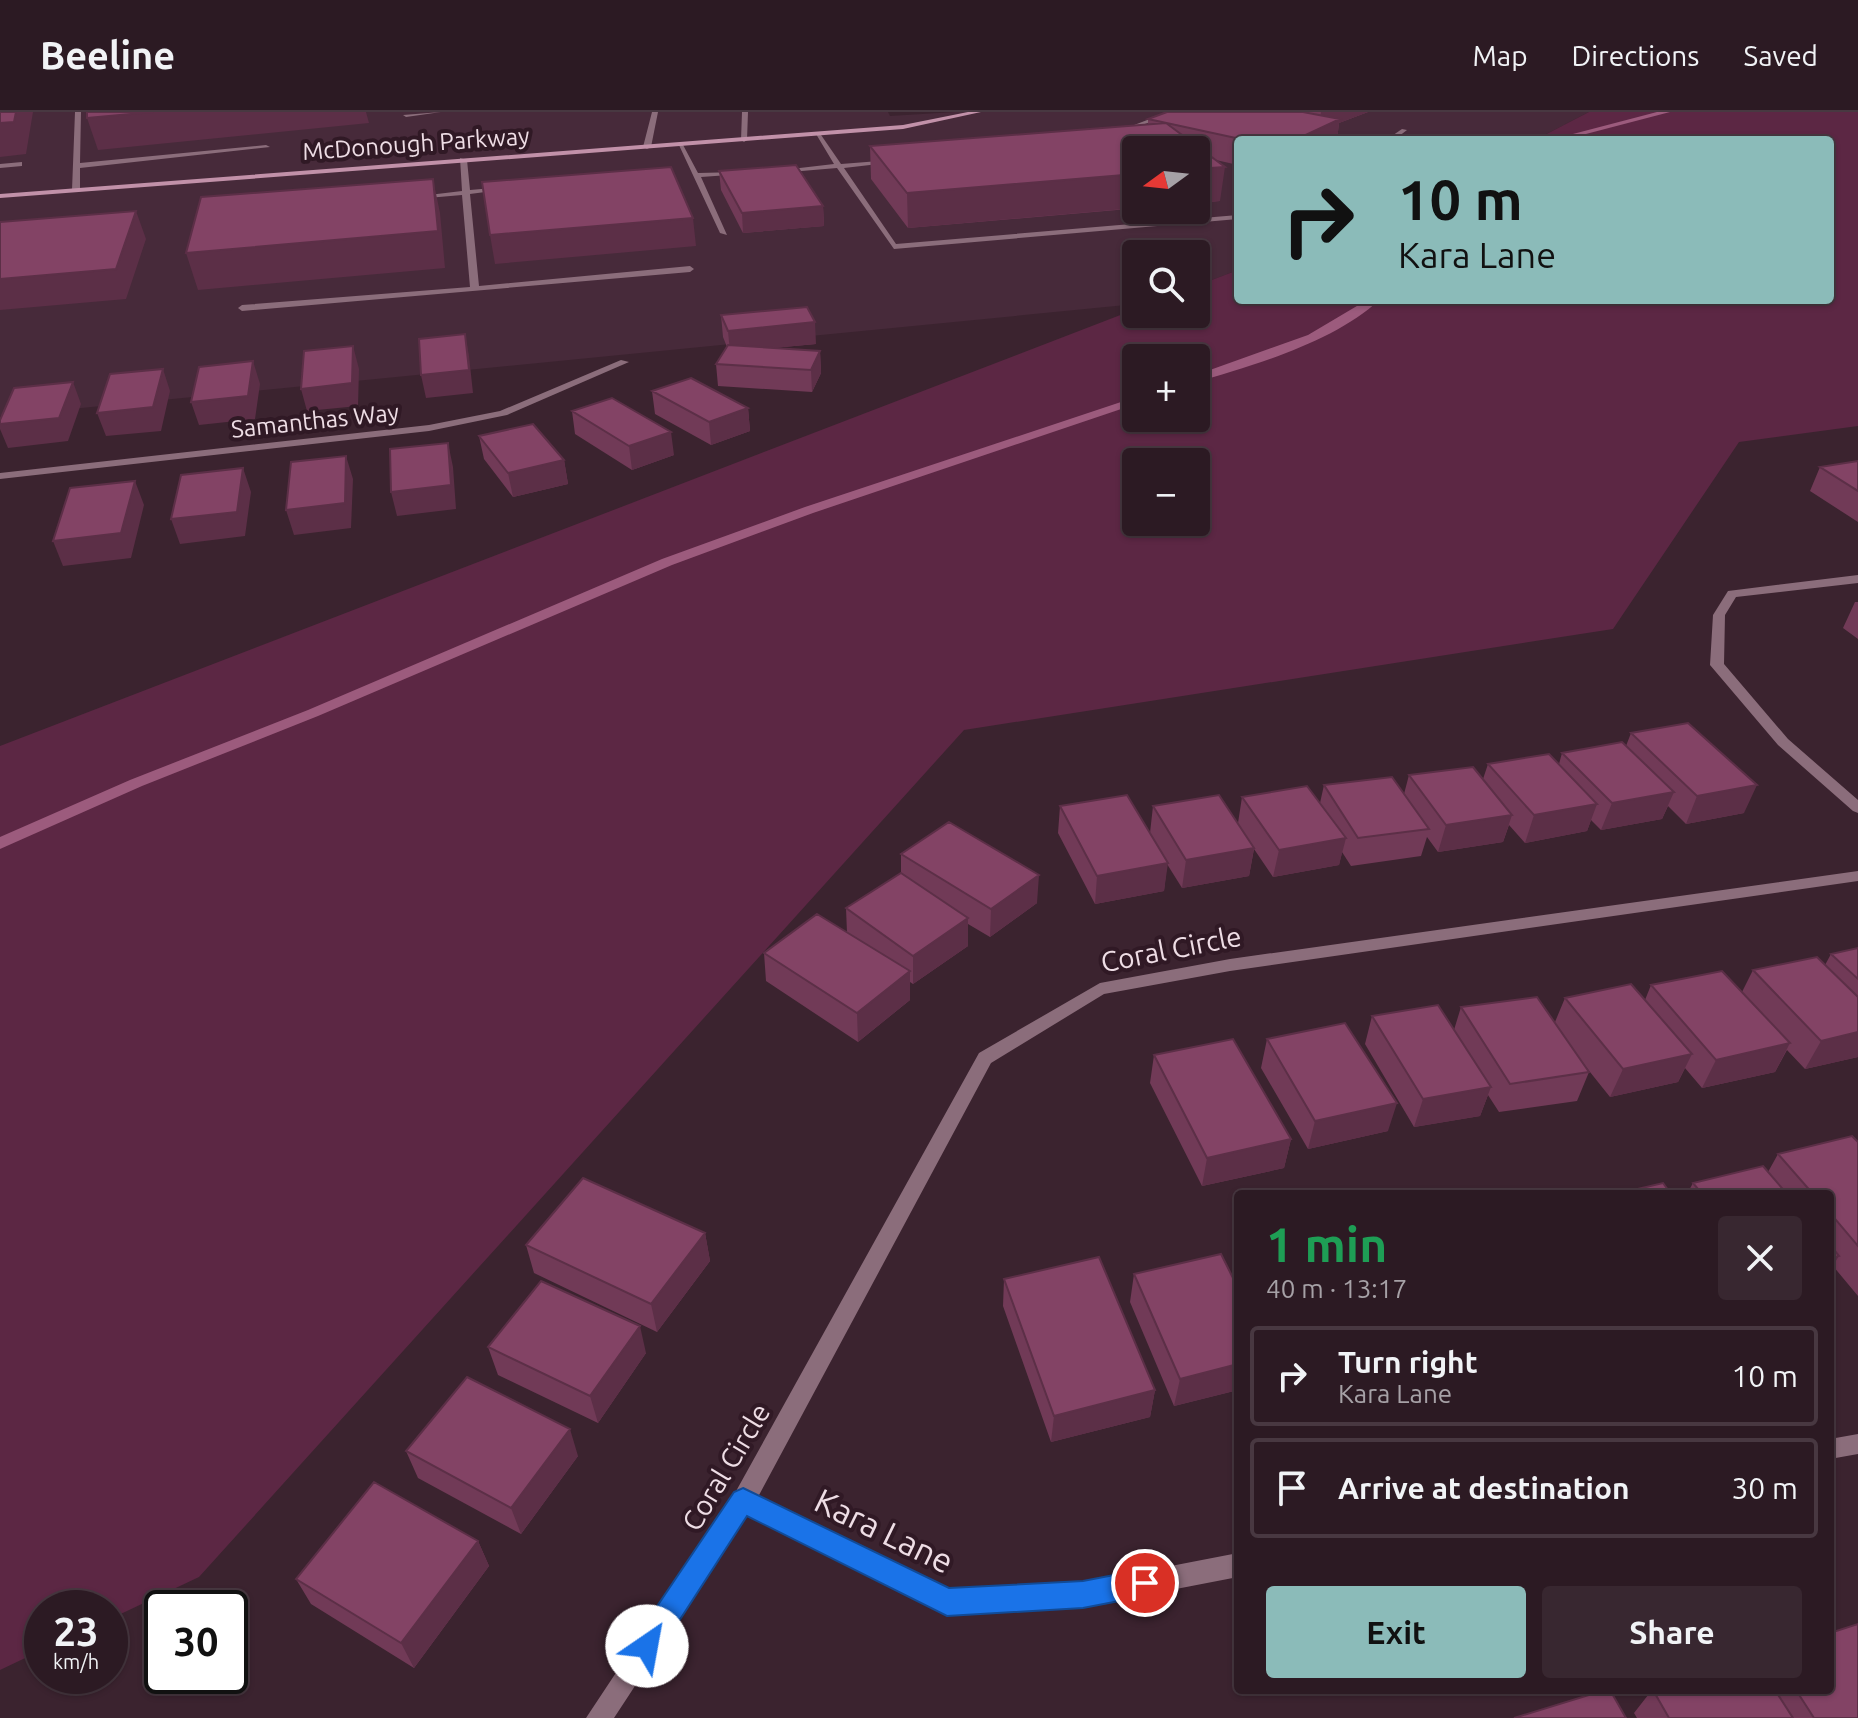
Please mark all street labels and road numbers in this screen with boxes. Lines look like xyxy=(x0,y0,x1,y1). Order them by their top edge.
street label: McDonough Parkway xyxy=(301,122,531,165)
street label: Samanthas Way xyxy=(230,398,401,443)
street label: Coral Circle xyxy=(1098,920,1244,977)
street label: Coral Circle xyxy=(676,1398,776,1536)
street label: Kara Lane xyxy=(809,1480,960,1580)

